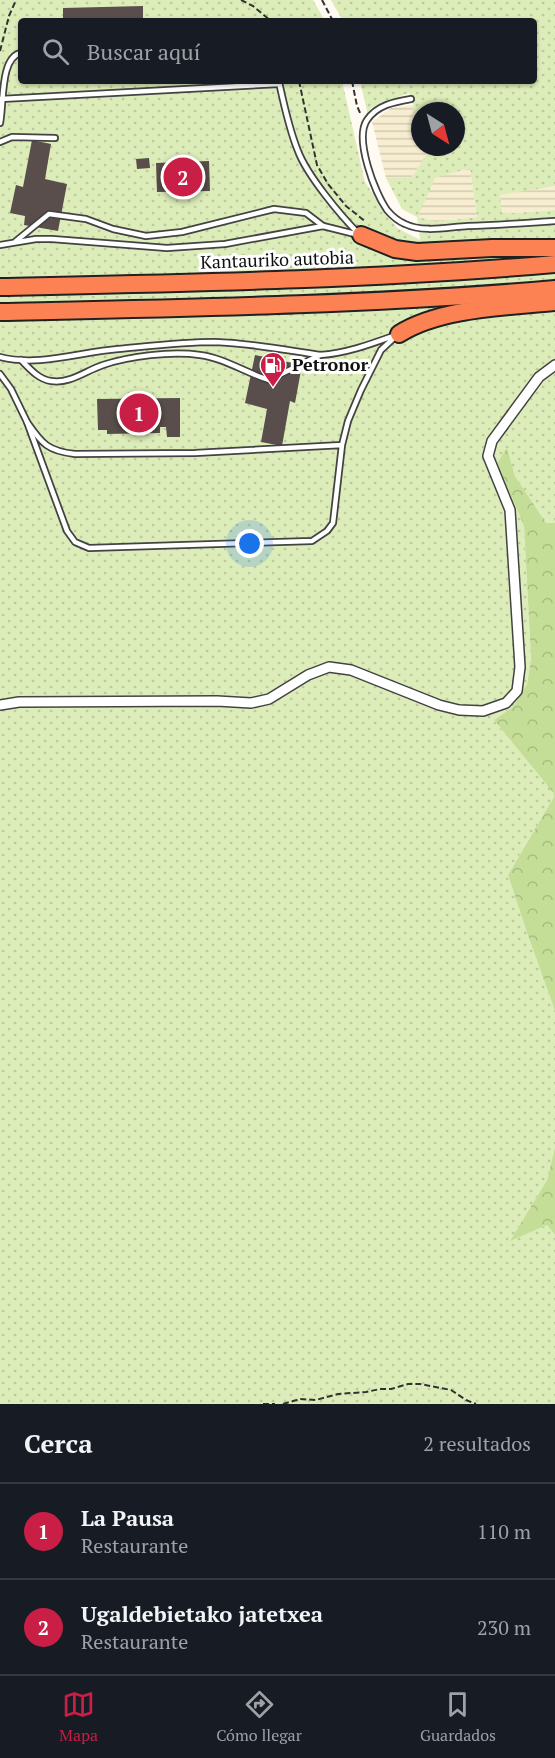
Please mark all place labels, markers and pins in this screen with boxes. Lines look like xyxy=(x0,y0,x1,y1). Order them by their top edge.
pin: 2 xyxy=(164,154,202,200)
fuel station icon: Petronor xyxy=(258,350,288,388)
place label: Petronor xyxy=(292,352,369,376)
pin: 1 xyxy=(120,390,158,436)

